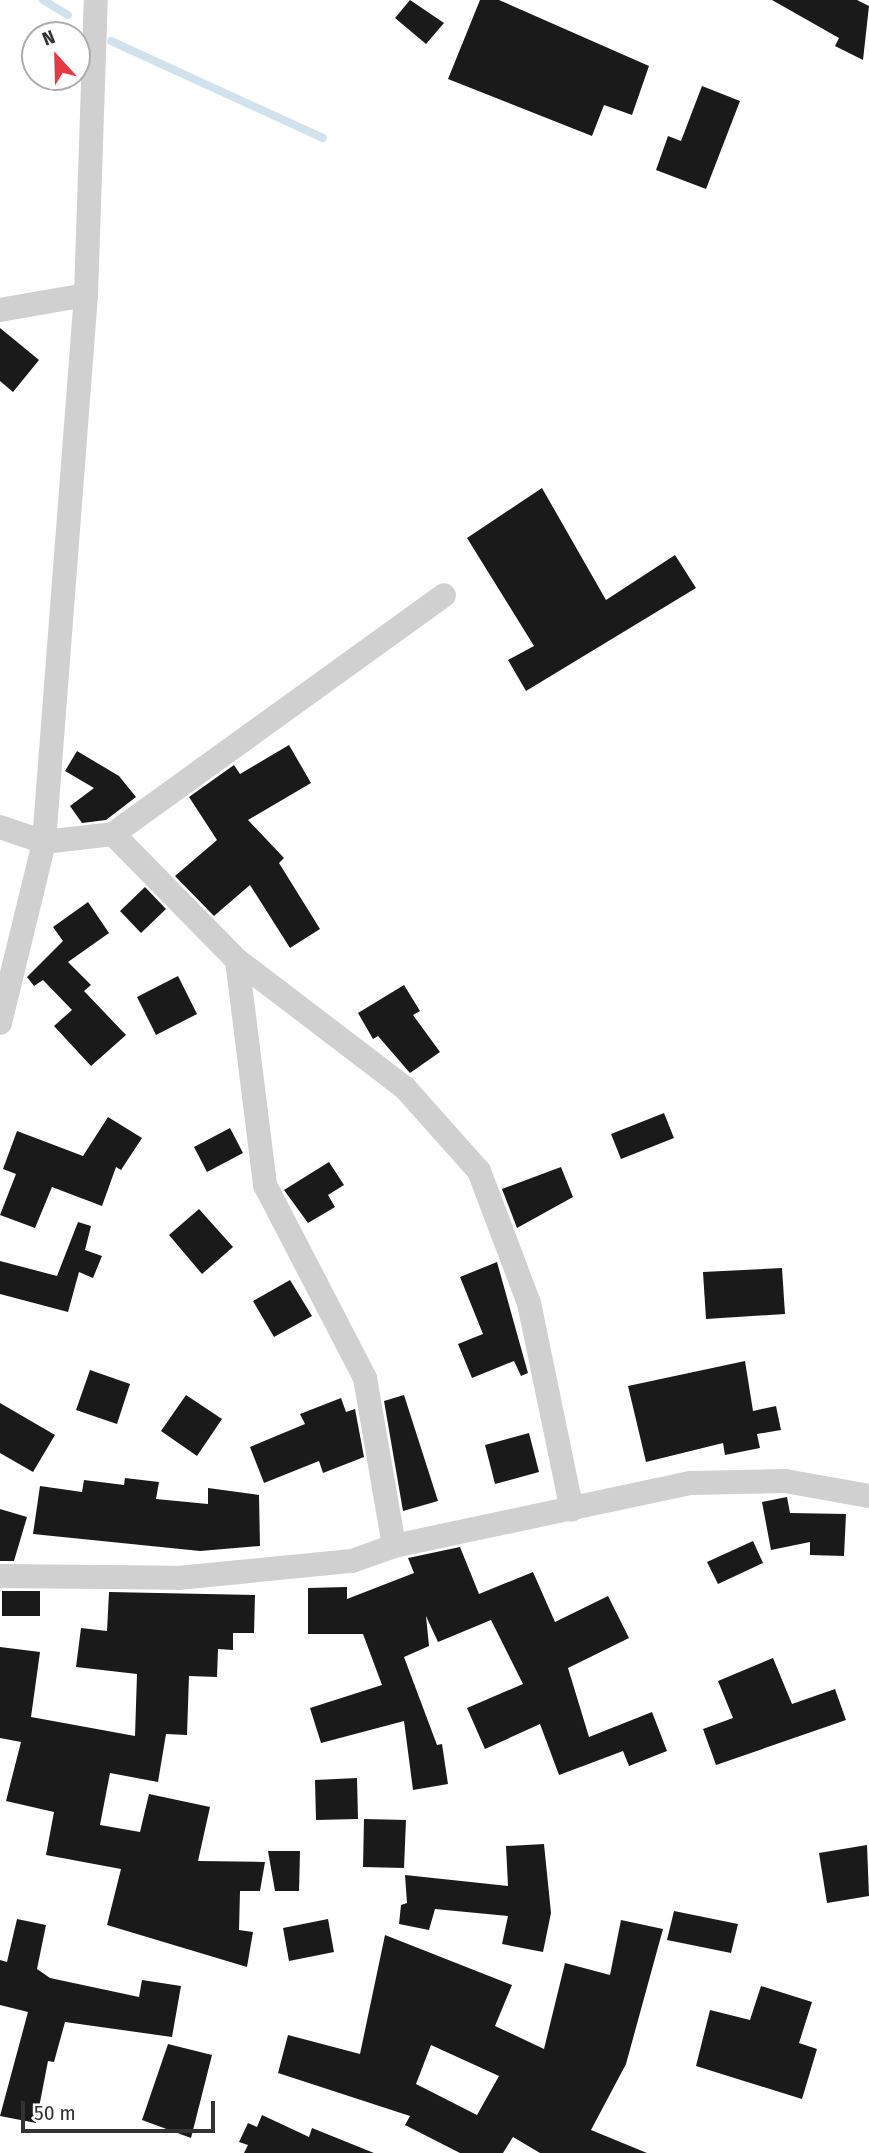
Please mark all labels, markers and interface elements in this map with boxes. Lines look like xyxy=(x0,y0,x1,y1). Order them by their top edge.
north arrow xyxy=(21,21,91,91)
text: N xyxy=(39,25,58,51)
scale bar xyxy=(24,2086,219,2130)
text: 50 m xyxy=(34,2100,76,2126)

